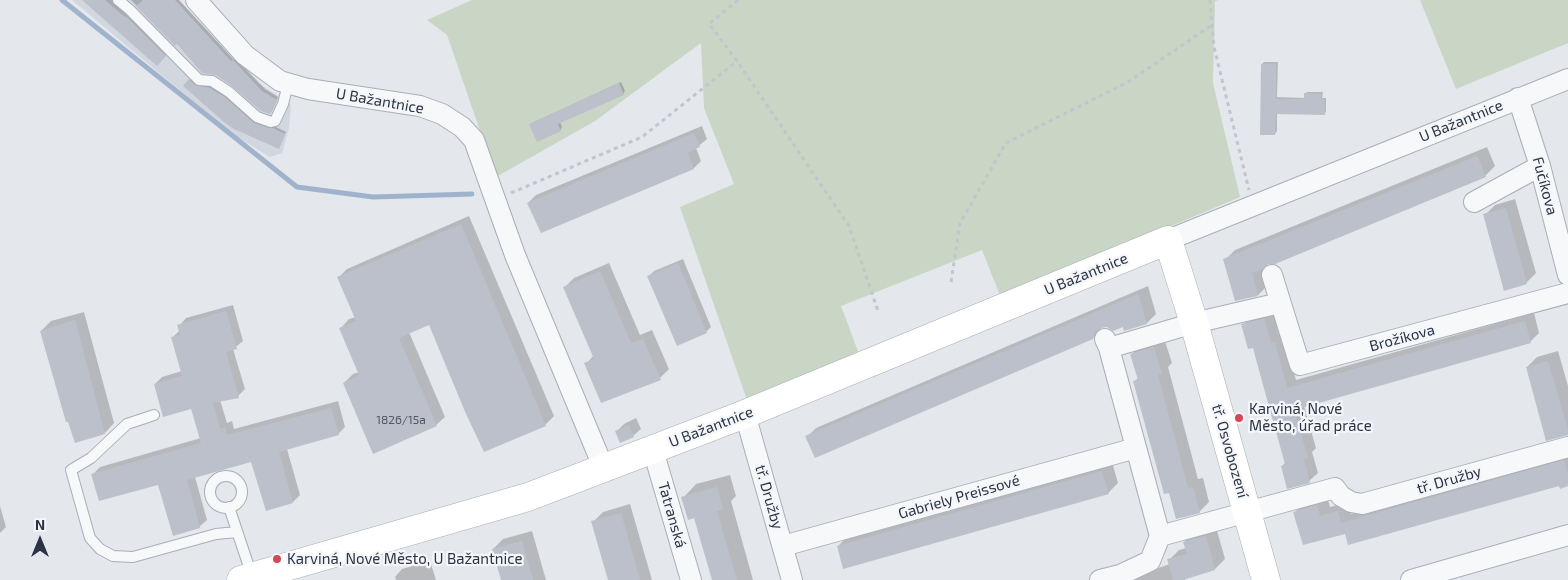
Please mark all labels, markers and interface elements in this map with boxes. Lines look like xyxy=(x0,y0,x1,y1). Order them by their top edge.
street label: U Bažantnice xyxy=(335,84,425,118)
street label: U Bažantnice xyxy=(1416,96,1506,146)
street label: Fučíkova xyxy=(1529,155,1561,217)
street label: U Bažantnice xyxy=(1041,249,1131,299)
street label: Brožíkova xyxy=(1367,321,1437,355)
place label: Karviná, Nové Město, úřad práce xyxy=(1249,400,1372,435)
street label: tř. Osvobození xyxy=(1208,402,1252,500)
street label: U Bažantnice xyxy=(666,403,756,451)
marker: Karviná, Nové Město, úřad práce xyxy=(1233,412,1245,424)
house number: 1826/15a xyxy=(376,413,426,427)
street label: tř. Družby xyxy=(1415,462,1483,498)
street label: tř. Družby xyxy=(751,463,787,531)
street label: Gabriely Preissové xyxy=(896,471,1022,523)
street label: Tatranská xyxy=(654,480,690,550)
north arrow xyxy=(15,515,65,565)
text: N xyxy=(35,516,45,533)
place label: Karviná, Nové Město, U Bažantnice xyxy=(287,550,522,568)
marker: Karviná, Nové Město, U Bažantnice xyxy=(271,553,283,565)

